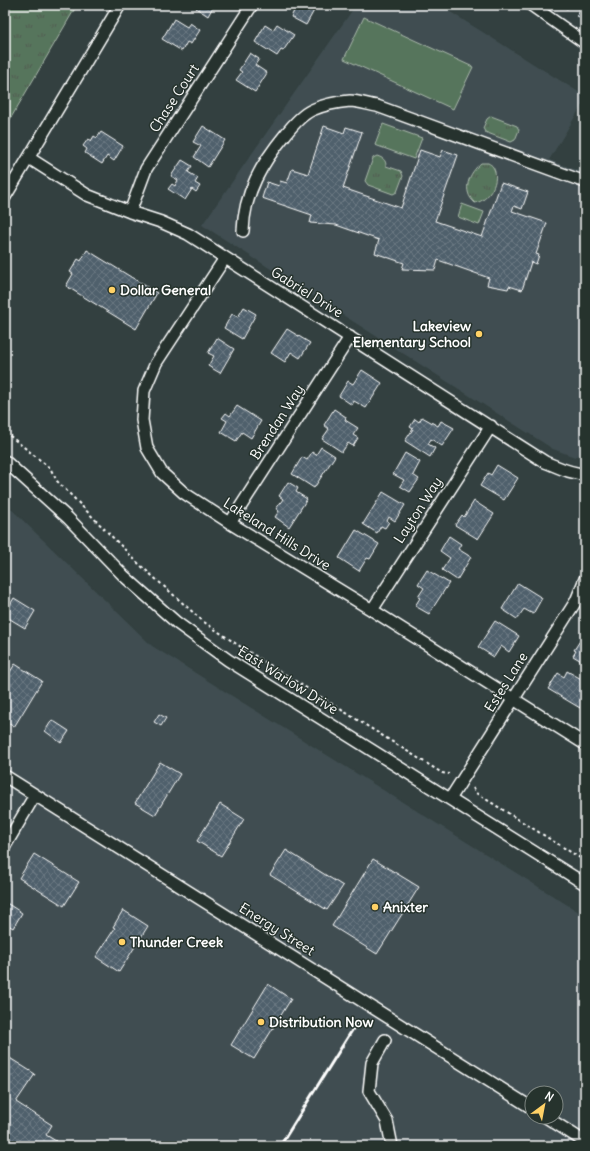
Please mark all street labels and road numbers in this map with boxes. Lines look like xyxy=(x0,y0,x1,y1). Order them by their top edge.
street label: Chase Court xyxy=(145,60,203,136)
street label: Gabriel Drive xyxy=(268,263,346,321)
street label: Brendan Way xyxy=(246,381,308,463)
street label: Layton Way xyxy=(390,473,446,547)
street label: Lakeland Hills Drive xyxy=(220,494,334,574)
street label: East Warlow Drive xyxy=(235,642,341,718)
street label: Estes Lane xyxy=(480,649,532,715)
street label: Energy Street xyxy=(236,899,318,960)

